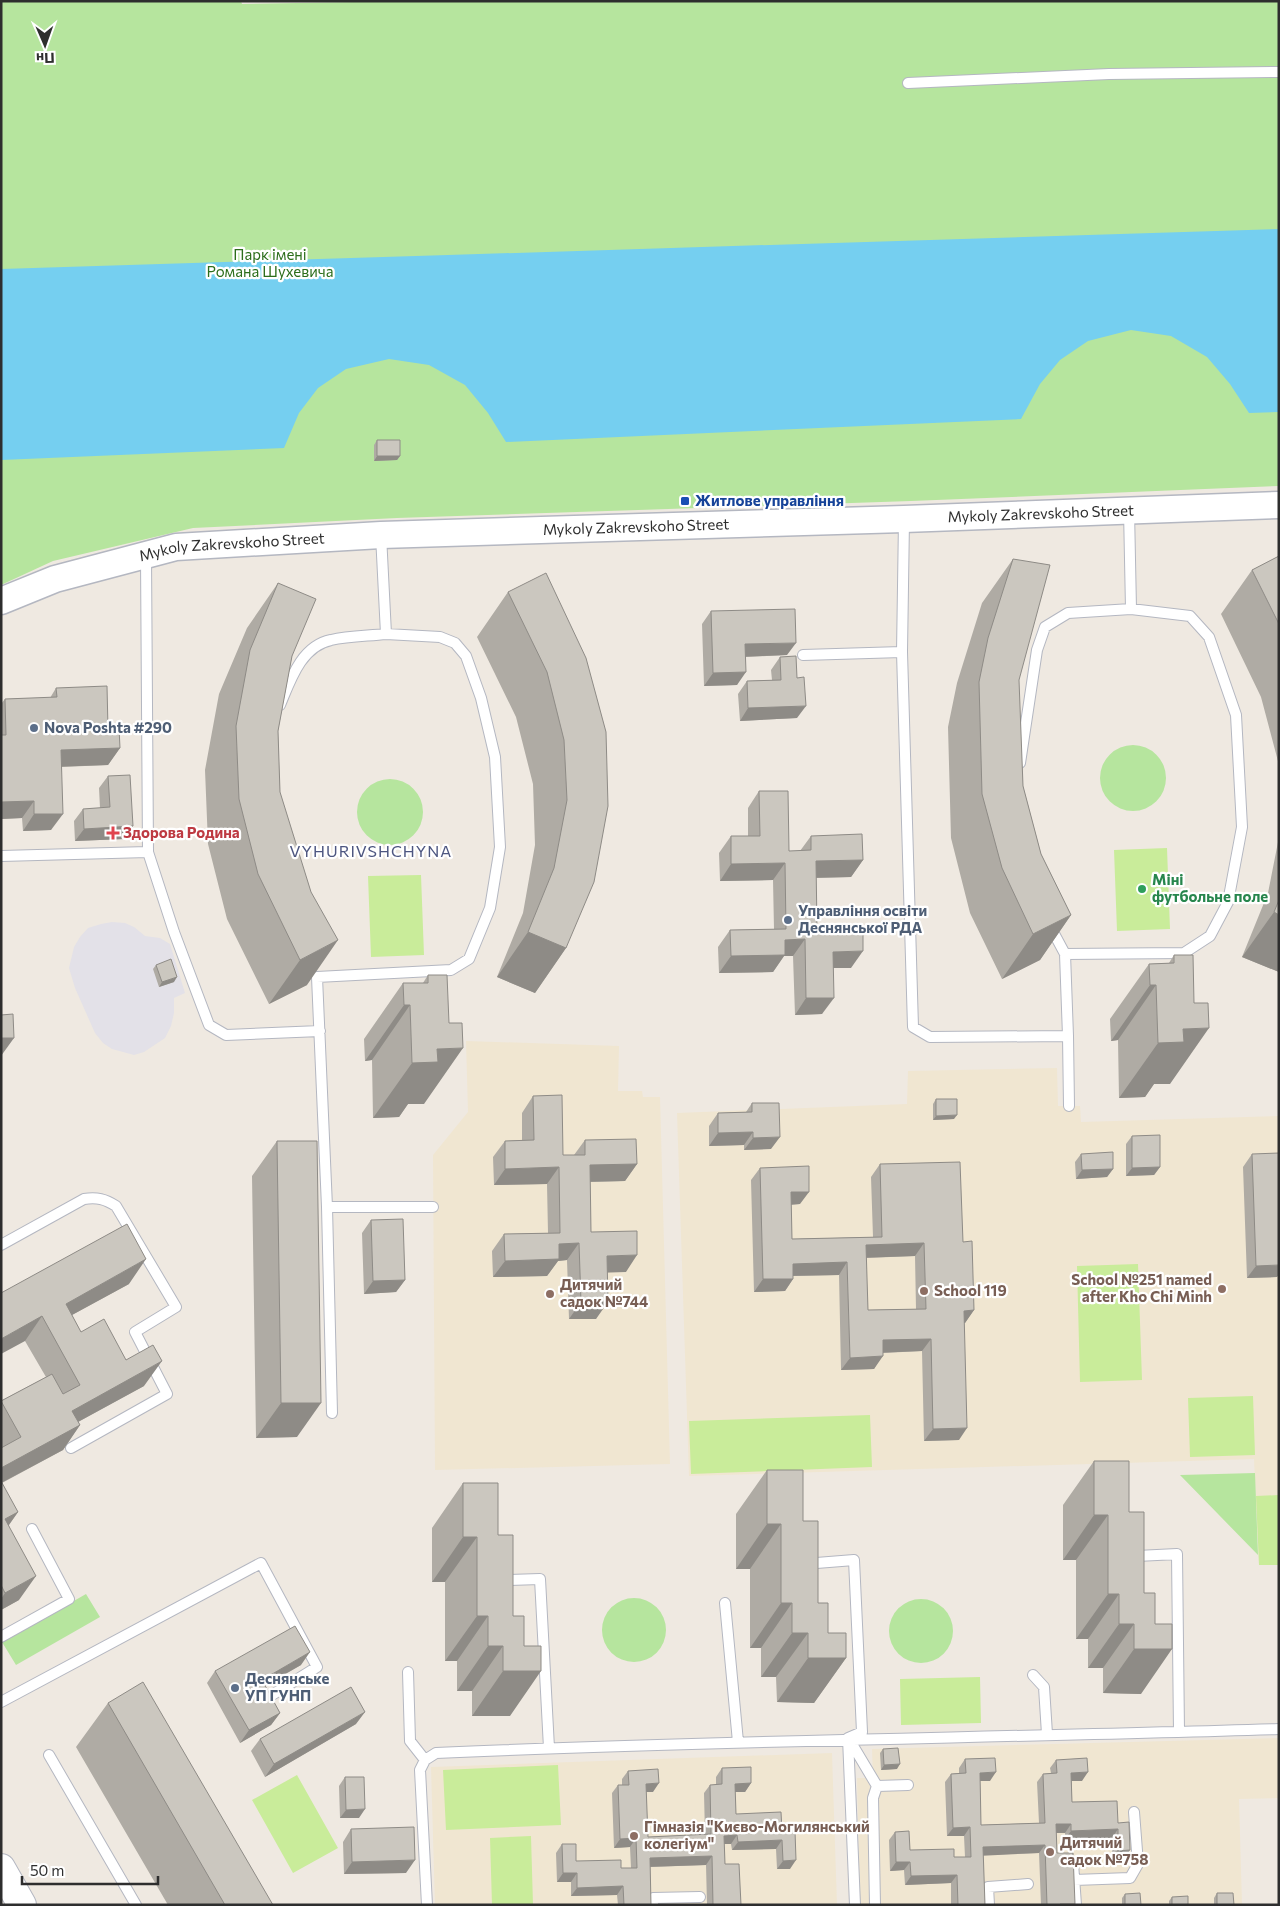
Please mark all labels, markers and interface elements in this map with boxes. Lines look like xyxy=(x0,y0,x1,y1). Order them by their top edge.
north arrow xyxy=(20,20,70,70)
text: Пн xyxy=(36,50,55,67)
park label: Парк імені Романа Шухевича xyxy=(206,245,334,280)
place label: Житлове управління xyxy=(695,491,844,509)
marker: Житлове управління xyxy=(679,495,691,507)
street label: Mykoly Zakrevskoho Street xyxy=(947,500,1134,525)
street label: Mykoly Zakrevskoho Street xyxy=(543,514,730,538)
street label: Mykoly Zakrevskoho Street xyxy=(137,528,325,564)
place label: Nova Poshta #290 xyxy=(44,718,172,736)
marker: Nova Poshta #290 xyxy=(28,722,40,734)
place label: Здорова Родина xyxy=(123,823,240,841)
marker: Здорова Родина xyxy=(107,827,119,839)
district label: VYHURIVSHCHYNA xyxy=(290,841,452,860)
place label: Міні футбольне поле xyxy=(1152,870,1268,905)
marker: Міні футбольне поле xyxy=(1136,883,1148,895)
place label: Управління освіти Деснянської РДА xyxy=(798,901,927,936)
marker: Управління освіти Деснянської РДА xyxy=(782,914,794,926)
place label: School №251 named after Kho Chi Minh xyxy=(1071,1270,1212,1305)
place label: Дитячий садок №744 xyxy=(560,1275,648,1310)
place label: School 119 xyxy=(934,1281,1007,1299)
marker: School №251 named after Kho Chi Minh xyxy=(1216,1283,1228,1295)
marker: School 119 xyxy=(918,1285,930,1297)
marker: Дитячий садок №744 xyxy=(544,1288,556,1300)
place label: Деснянське УП ГУНП xyxy=(245,1669,329,1704)
marker: Деснянське УП ГУНП xyxy=(229,1682,241,1694)
place label: Гімназія "Києво-Могилянський колегіум" xyxy=(644,1817,870,1852)
marker: Гімназія "Києво-Могилянський колегіум" xyxy=(628,1830,640,1842)
place label: Дитячий садок №758 xyxy=(1060,1833,1149,1868)
marker: Дитячий садок №758 xyxy=(1044,1846,1056,1858)
scale bar xyxy=(22,1854,159,1886)
text: 50 m xyxy=(30,1861,64,1879)

